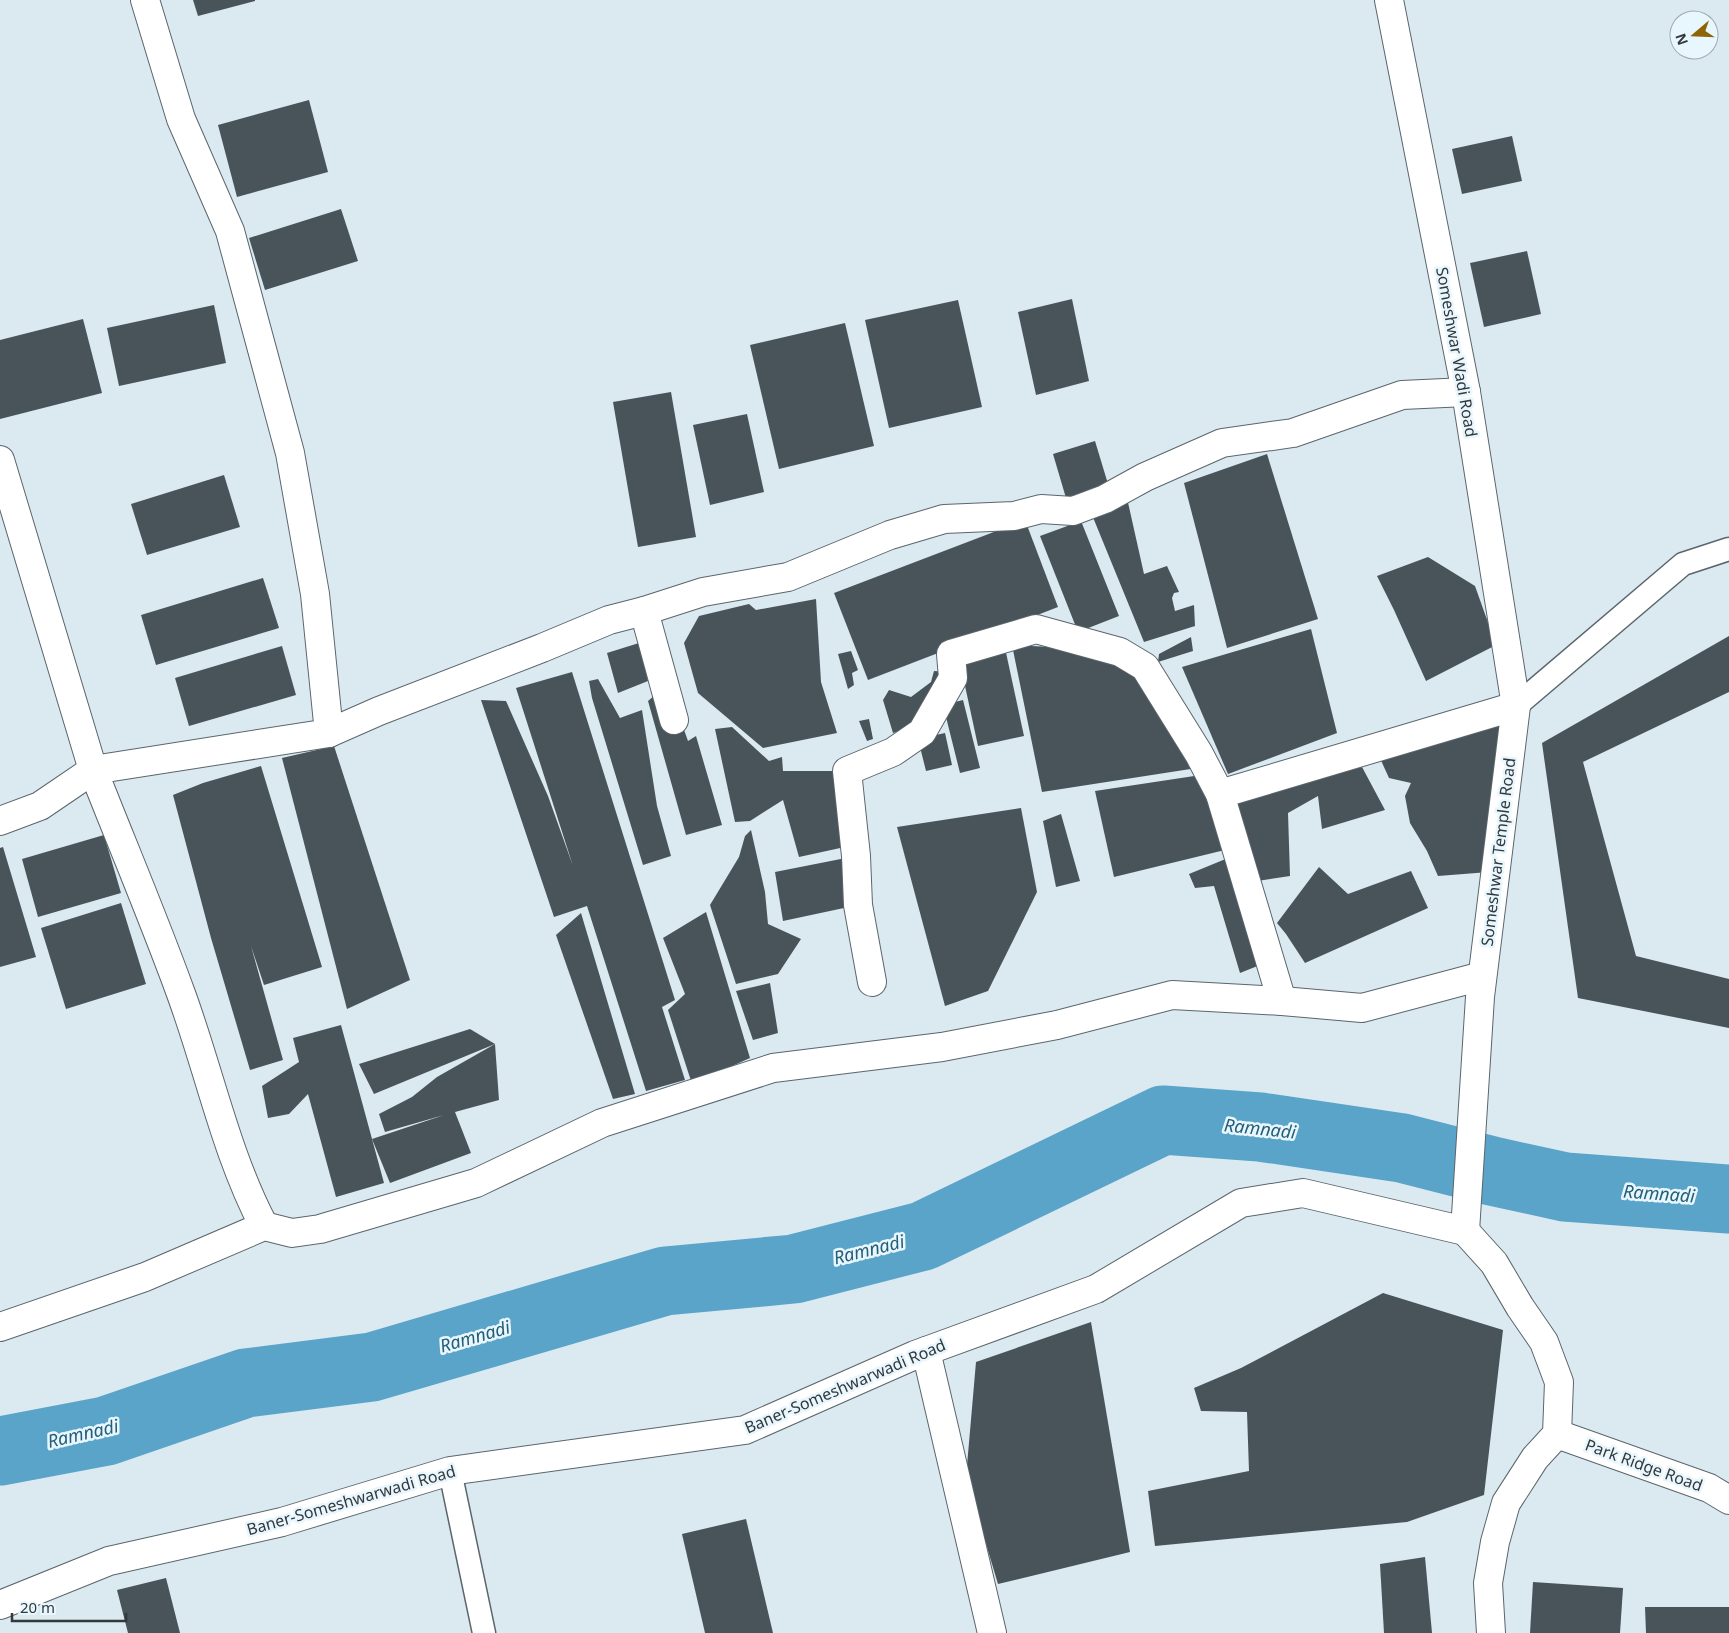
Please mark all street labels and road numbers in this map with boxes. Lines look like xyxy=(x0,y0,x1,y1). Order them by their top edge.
street label: Someshwar Wadi Road xyxy=(1431,265,1483,439)
street label: Someshwar Temple Road xyxy=(1476,757,1520,947)
street label: Baner-Someshwarwadi Road xyxy=(741,1334,949,1438)
street label: Park Ridge Road xyxy=(1582,1434,1706,1496)
street label: Baner-Someshwarwadi Road xyxy=(244,1460,458,1540)

